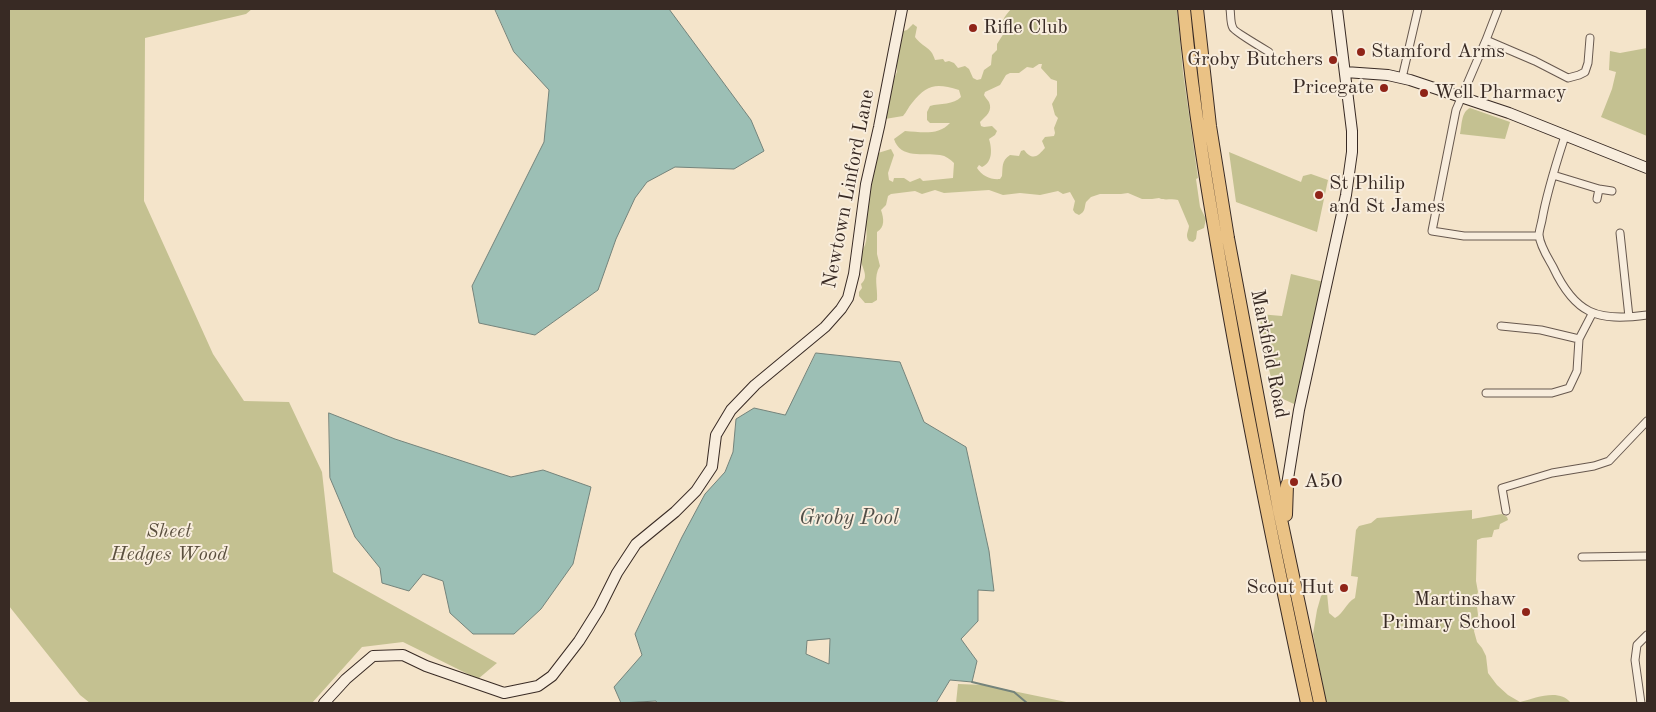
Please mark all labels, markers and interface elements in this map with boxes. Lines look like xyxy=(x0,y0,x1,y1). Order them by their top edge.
place label: Rifle Club xyxy=(983,16,1068,40)
marker: Rifle Club xyxy=(967,22,979,34)
place label: Stamford Arms xyxy=(1371,40,1505,64)
marker: Stamford Arms xyxy=(1355,46,1367,58)
place label: Groby Butchers xyxy=(1187,48,1323,72)
marker: Groby Butchers xyxy=(1327,54,1339,66)
place label: Pricegate xyxy=(1292,76,1374,100)
place label: Well Pharmacy xyxy=(1434,81,1567,105)
marker: Pricegate xyxy=(1378,82,1390,94)
street label: Newtown Linford Lane xyxy=(818,87,880,291)
marker: Well Pharmacy xyxy=(1418,87,1430,99)
place label: St Philip and St James xyxy=(1329,172,1445,219)
marker: St Philip and St James xyxy=(1313,189,1325,201)
street label: Markfield Road xyxy=(1245,287,1293,421)
place label: A50 xyxy=(1304,470,1342,494)
marker: A50 xyxy=(1288,476,1300,488)
water label: Groby Pool xyxy=(799,505,899,531)
park label: Sheet Hedges Wood xyxy=(110,520,228,567)
place label: Scout Hut xyxy=(1246,576,1334,600)
marker: Scout Hut xyxy=(1338,582,1350,594)
place label: Martinshaw Primary School xyxy=(1381,588,1516,635)
marker: Martinshaw Primary School xyxy=(1520,606,1532,618)

